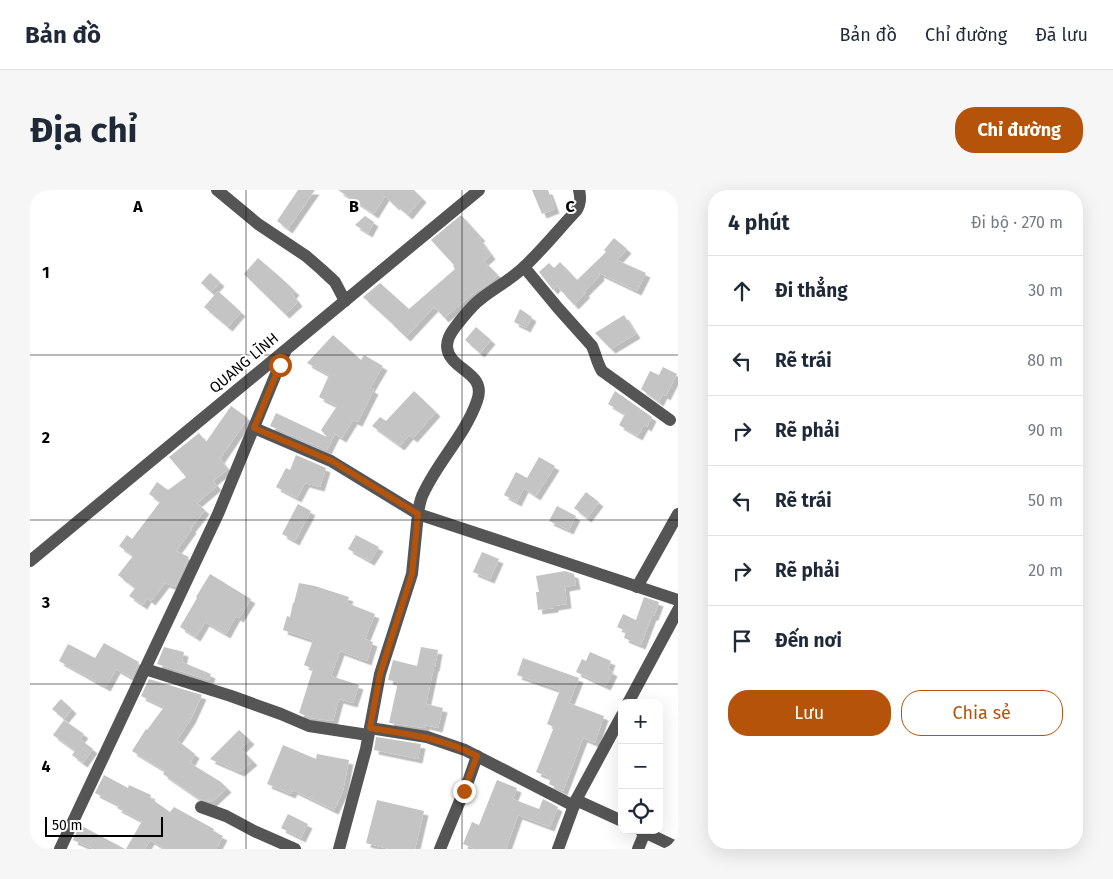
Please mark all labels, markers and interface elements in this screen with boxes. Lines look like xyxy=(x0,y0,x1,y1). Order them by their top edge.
text: Bản đồ xyxy=(25,21,101,49)
text: Bản đồ xyxy=(840,24,897,46)
text: Chỉ đường xyxy=(925,24,1007,46)
text: Đã lưu xyxy=(1035,24,1088,46)
button: Chỉ đường xyxy=(955,107,1083,153)
text: Địa chỉ xyxy=(30,109,137,151)
text: A xyxy=(132,197,143,216)
text: B xyxy=(349,197,359,216)
text: C xyxy=(565,197,575,216)
text: 4 phút xyxy=(728,210,790,236)
text: Đi bộ · 270 m xyxy=(971,213,1063,232)
text: 1 xyxy=(42,263,50,282)
icon: ahead xyxy=(728,277,756,305)
text: Đi thẳng xyxy=(775,279,848,302)
text: 30 m xyxy=(1028,281,1063,300)
street label: QUANG LĨNH xyxy=(206,329,282,397)
icon: left xyxy=(728,347,756,375)
text: Rẽ trái xyxy=(775,349,832,372)
text: 80 m xyxy=(1027,351,1063,370)
route start xyxy=(269,354,292,377)
icon: right xyxy=(728,417,756,445)
text: Rẽ phải xyxy=(775,419,840,442)
text: 90 m xyxy=(1028,421,1063,440)
text: 2 xyxy=(42,428,50,447)
icon: left xyxy=(728,487,756,515)
text: Rẽ trái xyxy=(775,489,832,512)
text: 50 m xyxy=(1028,491,1063,510)
icon: right xyxy=(728,557,756,585)
text: Rẽ phải xyxy=(775,559,840,582)
text: 20 m xyxy=(1028,561,1063,580)
text: 3 xyxy=(41,593,50,612)
icon: arrive xyxy=(728,627,756,655)
text: Đến nơi xyxy=(775,629,842,652)
button: Lưu xyxy=(728,690,891,736)
button: Chia sẻ xyxy=(901,690,1063,736)
map controls xyxy=(618,699,663,834)
button: + xyxy=(618,699,663,744)
button: − xyxy=(618,744,663,789)
text: 4 xyxy=(41,757,51,776)
route end xyxy=(453,780,476,803)
button: locate xyxy=(618,789,663,834)
scale bar xyxy=(45,814,162,837)
text: 50 m xyxy=(52,817,83,834)

